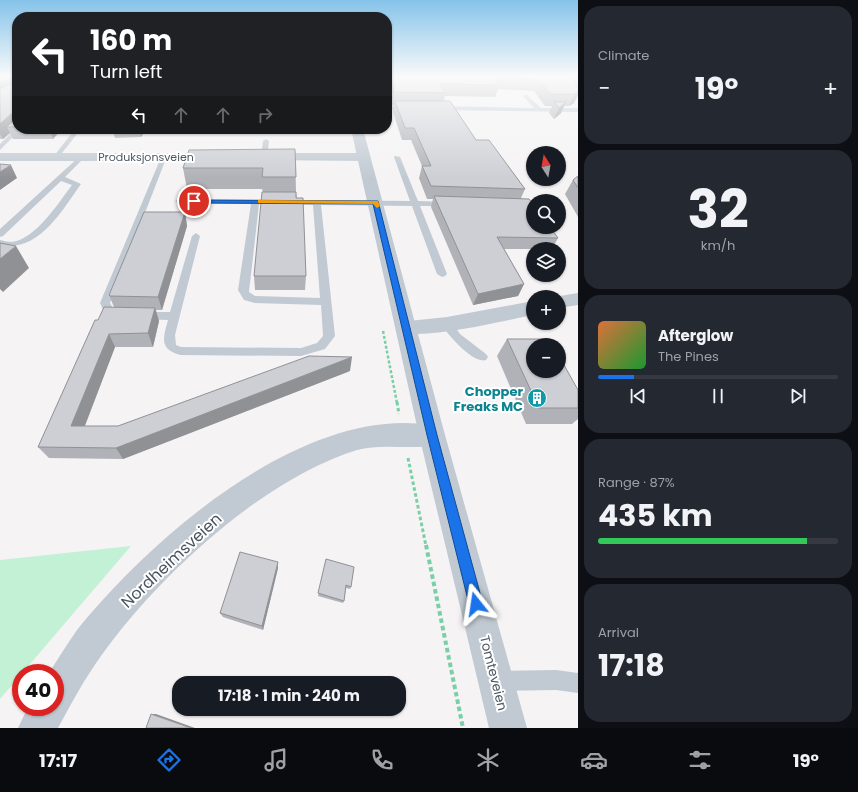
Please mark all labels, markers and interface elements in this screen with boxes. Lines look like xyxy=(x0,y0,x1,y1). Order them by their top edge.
text: 160 m xyxy=(90,21,172,60)
icon: left xyxy=(24,28,76,80)
text: Climate xyxy=(598,46,649,65)
text: Turn left xyxy=(90,59,162,84)
text: 19° xyxy=(695,67,738,110)
text: − xyxy=(598,73,610,104)
text: + xyxy=(823,73,838,104)
icon: left xyxy=(128,104,150,126)
icon: ahead xyxy=(170,104,192,126)
icon: ahead xyxy=(212,104,234,126)
icon: right xyxy=(254,104,276,126)
north arrow xyxy=(526,146,566,186)
map controls xyxy=(526,146,566,378)
street label: Produksjonsveien xyxy=(98,149,194,165)
text: 32 xyxy=(687,173,749,246)
pin xyxy=(177,184,211,218)
icon: arrive xyxy=(183,190,205,212)
button: search xyxy=(526,194,566,234)
text: km/h xyxy=(701,236,735,255)
button: layers xyxy=(526,242,566,282)
button: + xyxy=(526,290,566,330)
text: Afterglow xyxy=(658,325,733,346)
button: − xyxy=(526,338,566,378)
text: The Pines xyxy=(658,347,719,366)
place label: Chopper Freaks MC xyxy=(454,382,523,416)
icon: previous xyxy=(627,385,649,407)
icon: pause xyxy=(707,385,729,407)
icon: next xyxy=(787,385,809,407)
building icon: Chopper Freaks MC xyxy=(526,387,548,409)
text: Range · 87% xyxy=(598,473,675,492)
text: 435 km xyxy=(598,494,713,537)
street label: Nordheimsveien xyxy=(116,508,227,613)
position arrow xyxy=(455,583,497,625)
text: Arrival xyxy=(598,623,639,642)
street label: Tomteveien xyxy=(475,634,512,713)
text: 17:18 xyxy=(598,644,665,687)
speed limit sign: 40 xyxy=(12,664,64,716)
text: 17:18 · 1 min · 240 m xyxy=(218,685,360,706)
icon: directions xyxy=(155,746,183,774)
icon: music xyxy=(262,746,290,774)
icon: phone xyxy=(368,746,396,774)
icon: climate xyxy=(474,746,502,774)
icon: car xyxy=(580,746,608,774)
icon: filters xyxy=(686,746,714,774)
text: 17:17 xyxy=(39,748,77,773)
text: 19° xyxy=(793,748,819,773)

